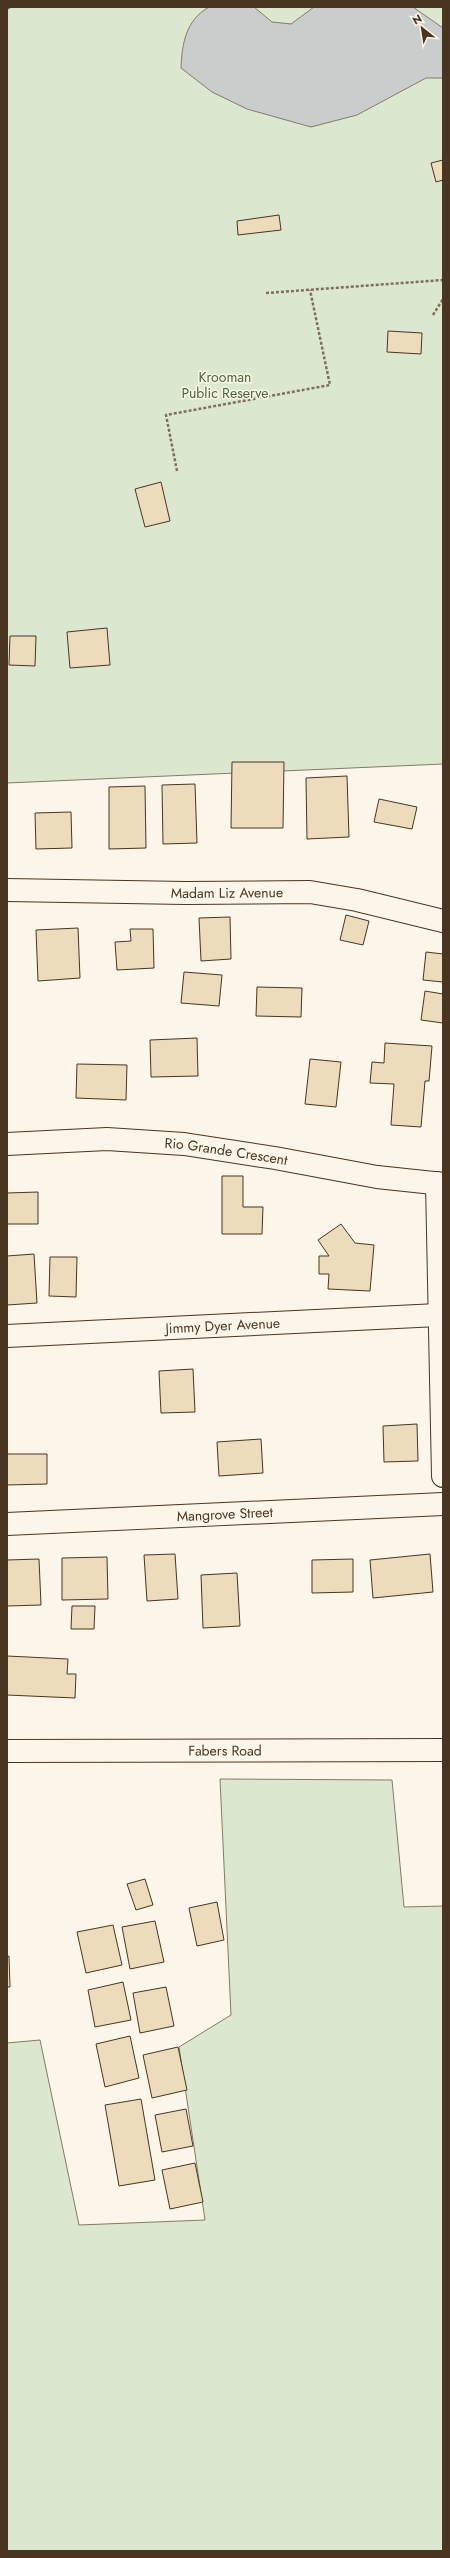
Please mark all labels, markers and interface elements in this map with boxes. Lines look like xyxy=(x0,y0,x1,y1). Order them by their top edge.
north arrow xyxy=(402,8,442,48)
text: N xyxy=(409,10,425,28)
park label: Krooman Public Reserve xyxy=(182,367,268,403)
street label: Madam Liz Avenue xyxy=(171,882,283,903)
street label: Rio Grande Crescent xyxy=(164,1133,290,1170)
street label: Jimmy Dyer Avenue xyxy=(163,1313,281,1338)
street label: Mangrove Street xyxy=(176,1502,274,1526)
street label: Fabers Road xyxy=(188,1740,262,1761)

